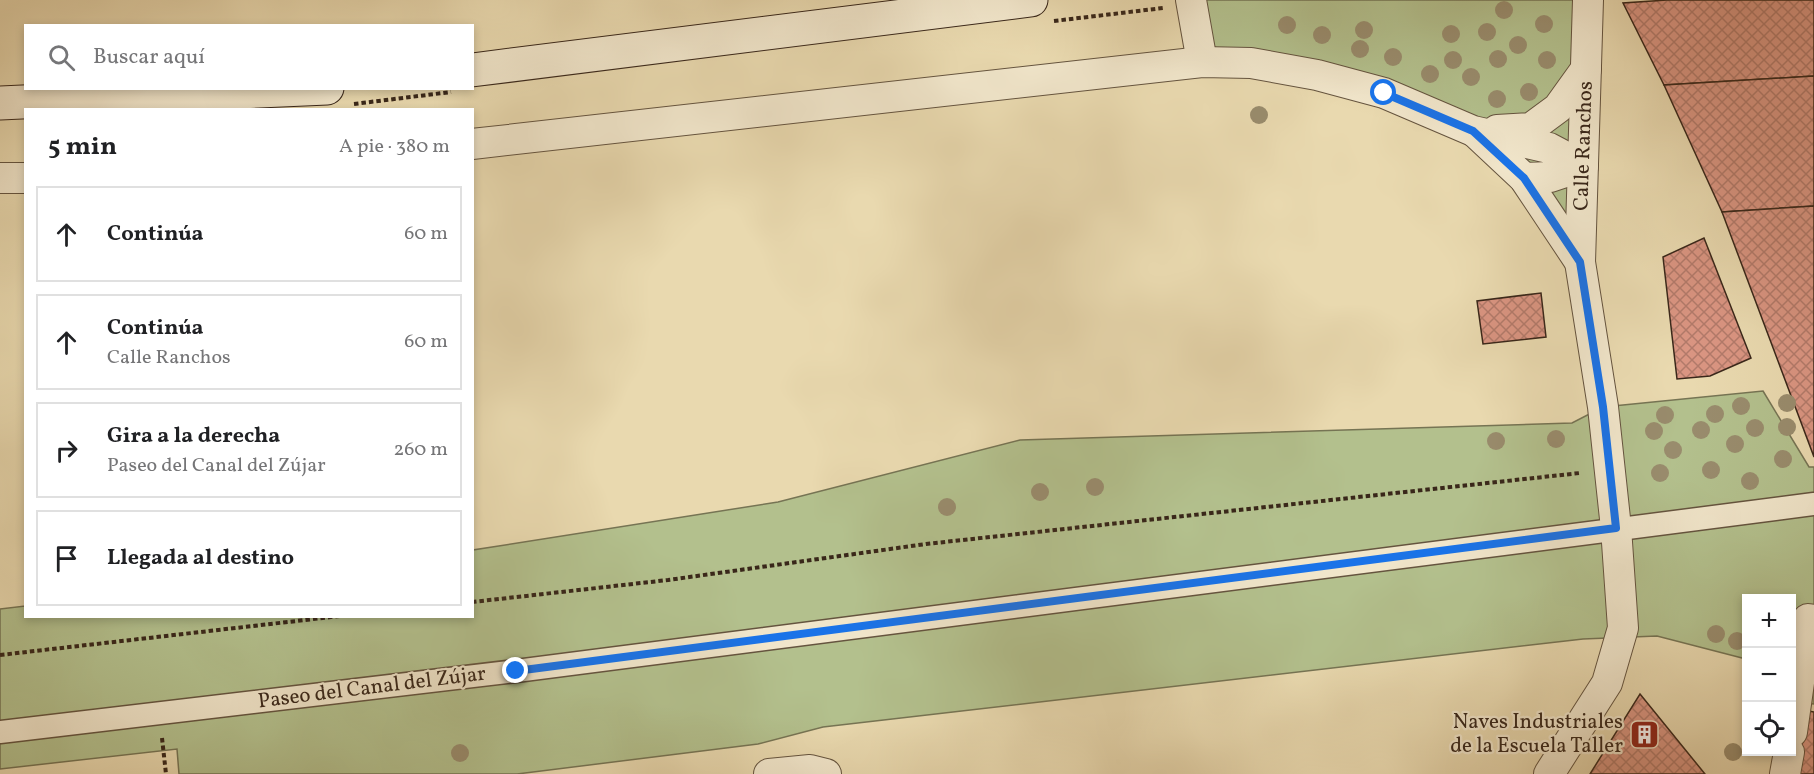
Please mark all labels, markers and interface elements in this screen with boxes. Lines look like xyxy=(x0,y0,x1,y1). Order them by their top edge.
search box xyxy=(24,24,474,90)
icon: search xyxy=(45,41,78,74)
text: Buscar aquí xyxy=(93,42,205,73)
route start xyxy=(1370,79,1396,105)
street label: Calle Ranchos xyxy=(1567,81,1601,211)
text: 5 min xyxy=(48,129,117,165)
text: A pie · 380 m xyxy=(339,133,450,161)
icon: ahead xyxy=(50,218,83,251)
text: Continúa xyxy=(107,219,204,250)
text: 60 m xyxy=(404,220,448,248)
text: Continúa xyxy=(107,313,204,344)
icon: ahead xyxy=(50,326,83,359)
text: 60 m xyxy=(404,328,448,356)
text: Calle Ranchos xyxy=(107,344,231,372)
text: Gira a la derecha xyxy=(107,421,280,452)
icon: right xyxy=(50,434,83,467)
text: 260 m xyxy=(393,436,448,464)
text: Paseo del Canal del Zújar xyxy=(107,452,326,480)
icon: arrive xyxy=(50,542,83,575)
text: Llegada al destino xyxy=(107,543,294,574)
map controls xyxy=(1742,594,1796,756)
button: + xyxy=(1742,594,1796,648)
button: − xyxy=(1742,648,1796,702)
route end xyxy=(502,657,528,683)
street label: Paseo del Canal del Zújar xyxy=(256,660,488,716)
button: locate xyxy=(1742,702,1796,756)
place label: Naves Industriales de la Escuela Taller xyxy=(1450,708,1623,761)
building icon: Naves Industriales de la Escuela Taller xyxy=(1628,718,1660,750)

